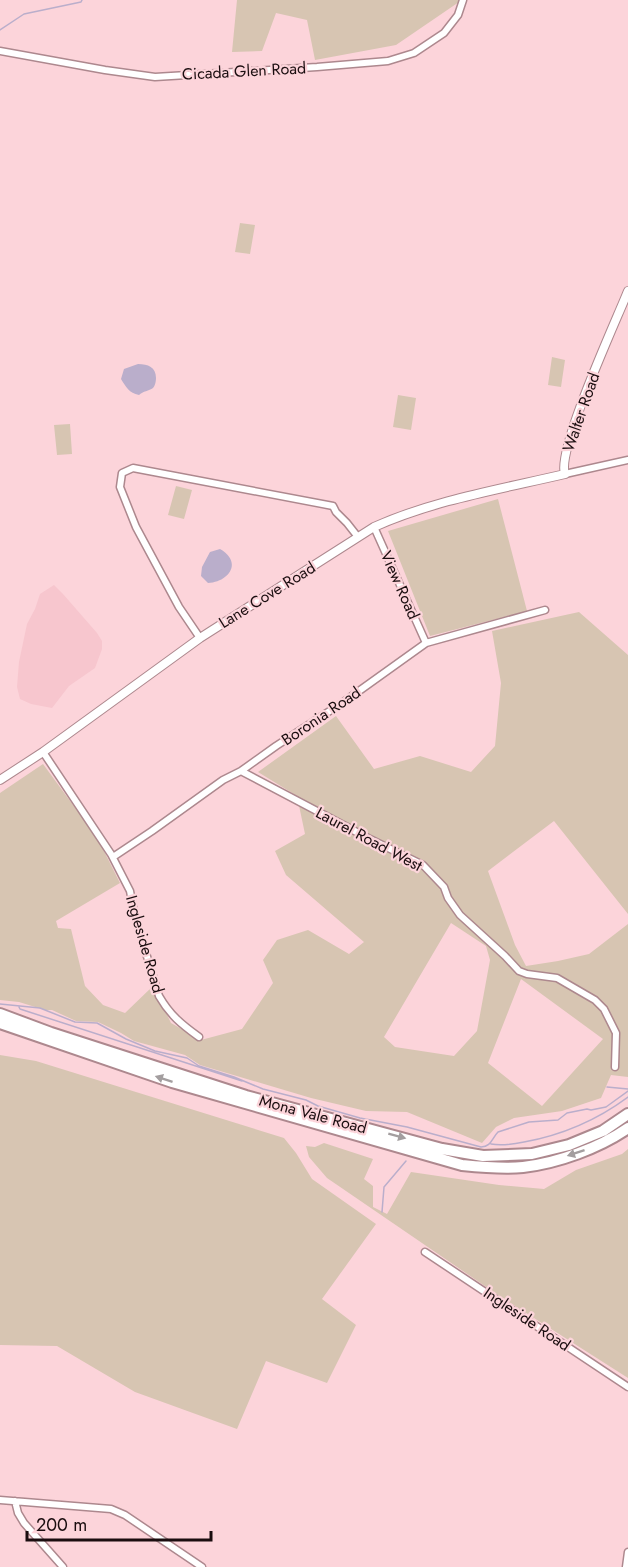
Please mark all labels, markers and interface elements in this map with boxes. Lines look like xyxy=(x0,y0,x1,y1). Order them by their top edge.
street label: Cicada Glen Road xyxy=(181,56,307,86)
street label: Walter Road xyxy=(557,369,605,455)
street label: View Road xyxy=(375,547,425,623)
street label: Lane Cove Road xyxy=(214,556,320,634)
street label: Boronia Road xyxy=(277,681,365,751)
street label: Laurel Road West xyxy=(312,801,426,877)
street label: Ingleside Road xyxy=(120,892,170,996)
one-way arrow xyxy=(155,1074,173,1084)
street label: Mona Vale Road xyxy=(257,1089,369,1139)
one-way arrow xyxy=(388,1132,406,1142)
one-way arrow xyxy=(567,1149,585,1159)
street label: Ingleside Road xyxy=(479,1281,575,1357)
scale bar xyxy=(27,1504,212,1542)
text: 200 m xyxy=(36,1512,87,1538)

